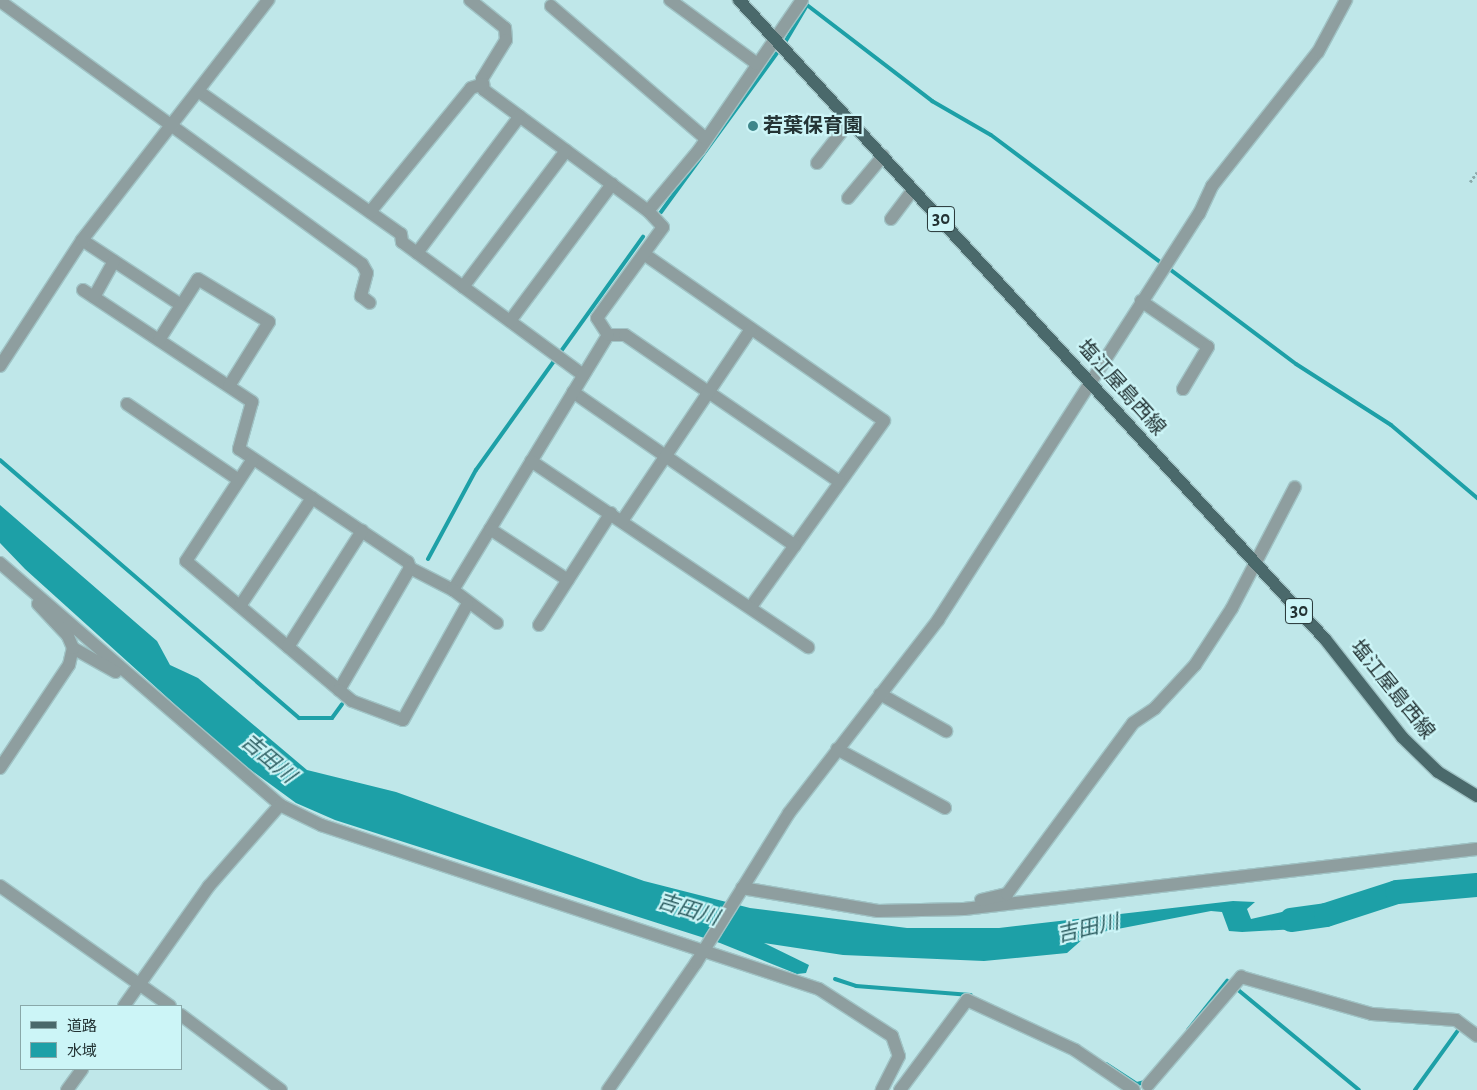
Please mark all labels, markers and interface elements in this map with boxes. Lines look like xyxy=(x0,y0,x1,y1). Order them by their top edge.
place label: 若葉保育園 xyxy=(763,114,863,138)
marker: 若葉保育園 xyxy=(747,120,759,132)
road number: 30 xyxy=(926,202,956,235)
street label: 塩江屋島西線 xyxy=(1072,335,1170,441)
road number: 30 xyxy=(1284,594,1314,628)
street label: 塩江屋島西線 xyxy=(1345,636,1439,744)
water label: 吉田川 xyxy=(236,729,300,789)
water label: 吉田川 xyxy=(654,889,722,931)
water label: 吉田川 xyxy=(1054,910,1122,948)
legend xyxy=(20,1005,182,1070)
text: 道路 xyxy=(67,1019,97,1034)
text: 水域 xyxy=(67,1044,97,1059)

